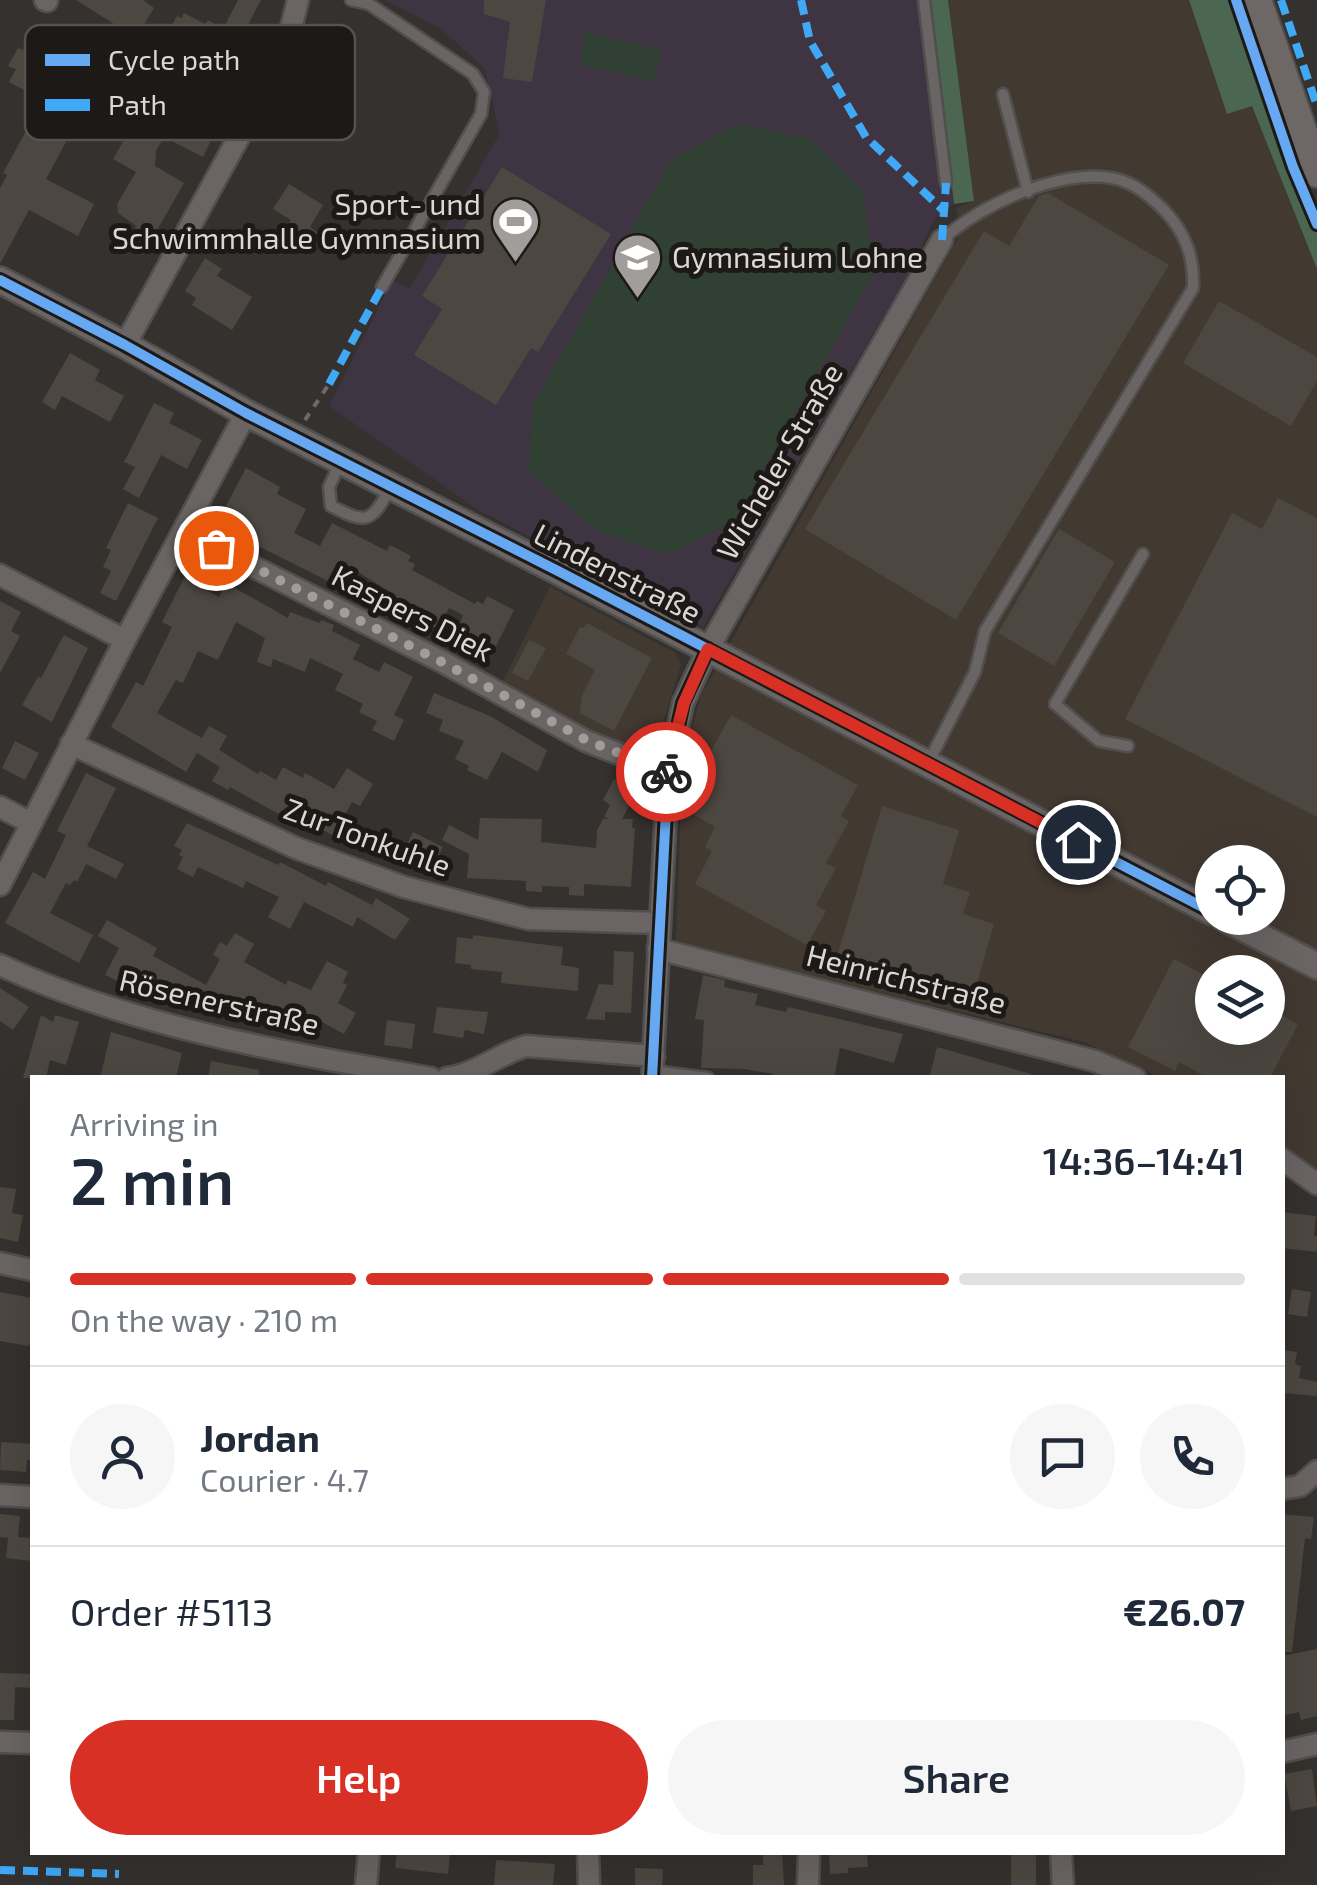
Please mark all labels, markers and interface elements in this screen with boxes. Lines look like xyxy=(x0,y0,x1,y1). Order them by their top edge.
legend xyxy=(25,25,355,140)
text: Cycle path xyxy=(108,42,240,76)
text: Path xyxy=(108,87,167,121)
place label: Sport- und Schwimmhalle Gymnasium xyxy=(112,185,481,255)
sports icon: Sport- und Schwimmhalle Gymnasium xyxy=(490,196,542,264)
school or university icon: Gymnasium Lohne xyxy=(611,232,663,300)
place label: Gymnasium Lohne xyxy=(672,238,923,274)
street label: Wicheler Straße xyxy=(708,357,849,565)
pin xyxy=(174,506,259,591)
street label: Lindenstraße xyxy=(528,515,707,630)
icon: bag xyxy=(189,521,244,576)
street label: Kaspers Diek xyxy=(326,556,499,668)
courier xyxy=(616,722,716,822)
icon: bike xyxy=(639,745,694,800)
street label: Zur Tonkuhle xyxy=(279,789,456,883)
pin xyxy=(1036,800,1121,885)
icon: home xyxy=(1051,815,1106,870)
map controls xyxy=(1195,845,1285,1045)
button: locate xyxy=(1195,845,1285,935)
street label: Heinrichstraße xyxy=(803,936,1010,1020)
button: layers xyxy=(1195,955,1285,1045)
street label: Rösenerstraße xyxy=(116,961,323,1042)
text: Arriving in xyxy=(70,1104,219,1142)
text: 14:36–14:41 xyxy=(1043,1137,1245,1183)
text: 2 min xyxy=(70,1140,234,1218)
text: On the way · 210 m xyxy=(70,1300,338,1338)
button: person xyxy=(70,1404,175,1509)
button: chat xyxy=(1010,1404,1115,1509)
button: phone xyxy=(1140,1404,1245,1509)
text: Jordan xyxy=(200,1414,320,1460)
text: Courier · 4.7 xyxy=(200,1460,369,1498)
text: Order #5113 xyxy=(70,1588,273,1634)
text: €26.07 xyxy=(1123,1588,1245,1634)
button: Help xyxy=(70,1720,648,1835)
button: Share xyxy=(668,1720,1245,1835)

